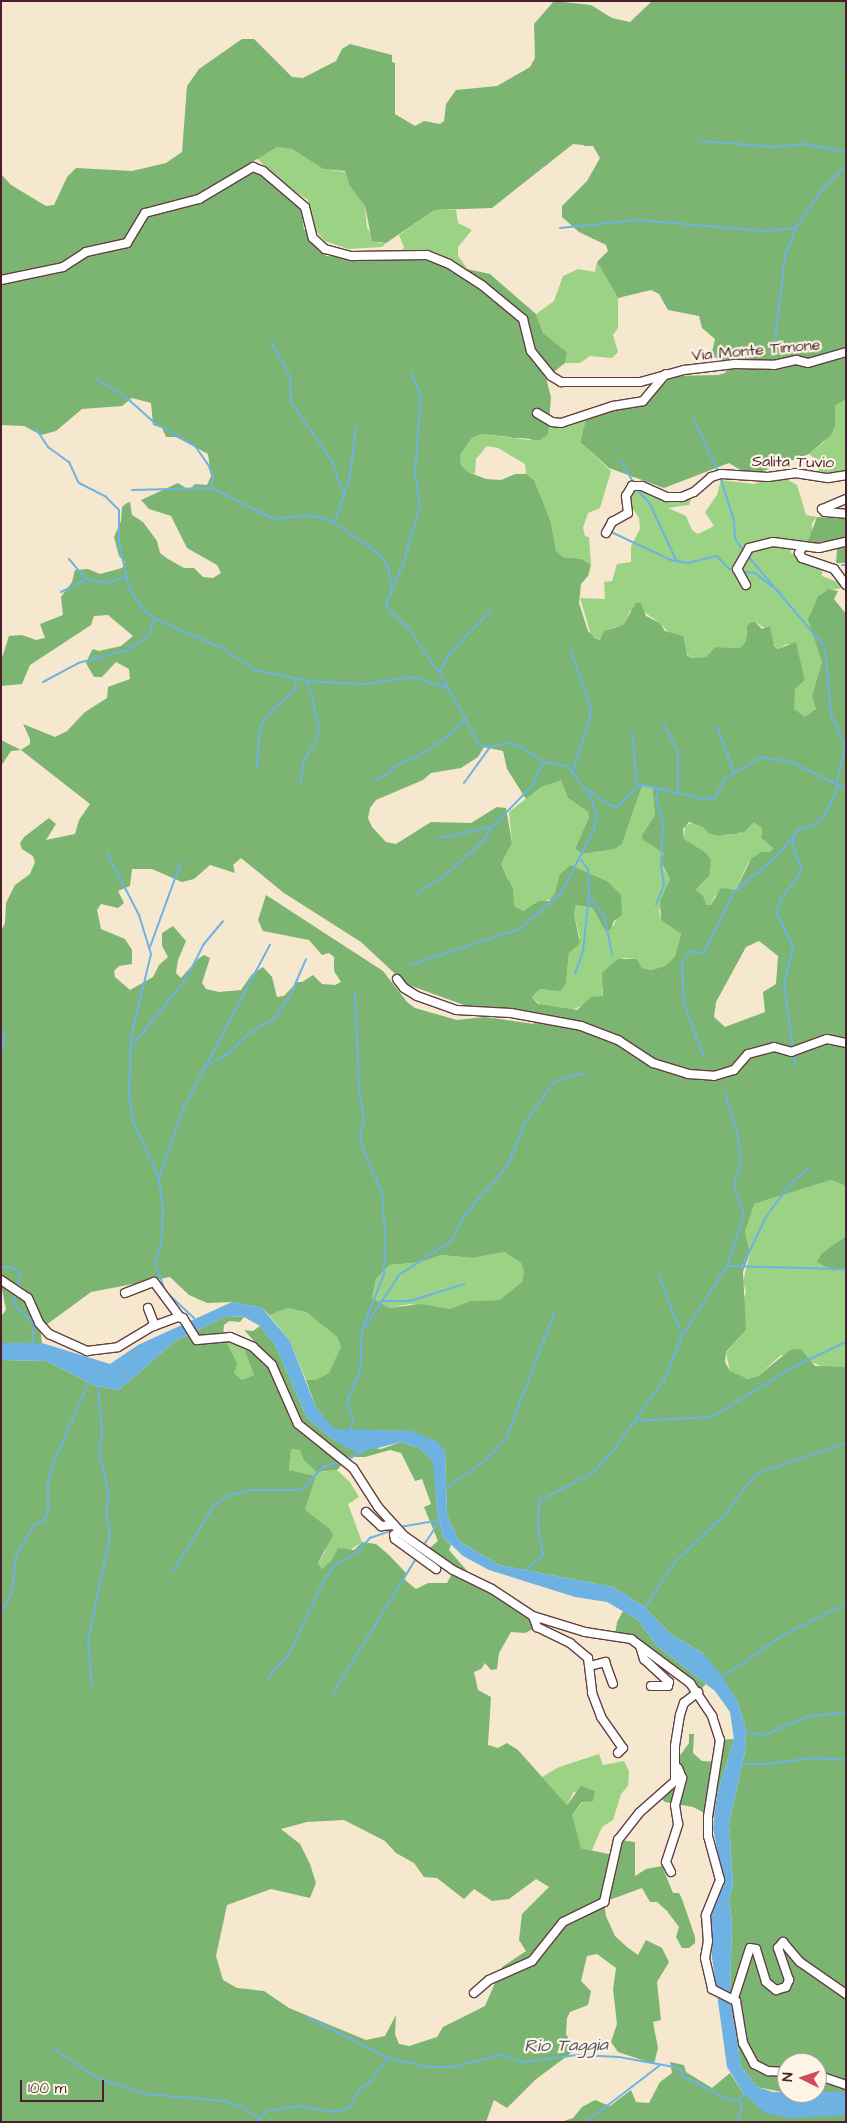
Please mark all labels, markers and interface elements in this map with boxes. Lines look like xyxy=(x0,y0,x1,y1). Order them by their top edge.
street label: Via Monte Timone xyxy=(691,335,821,365)
street label: Salita Tuvio xyxy=(752,452,834,472)
water label: Rio Taggia xyxy=(524,2034,608,2058)
north arrow xyxy=(777,2053,827,2103)
scale bar xyxy=(22,2070,106,2102)
text: N xyxy=(778,2072,798,2082)
text: 100 m xyxy=(28,2078,67,2099)

